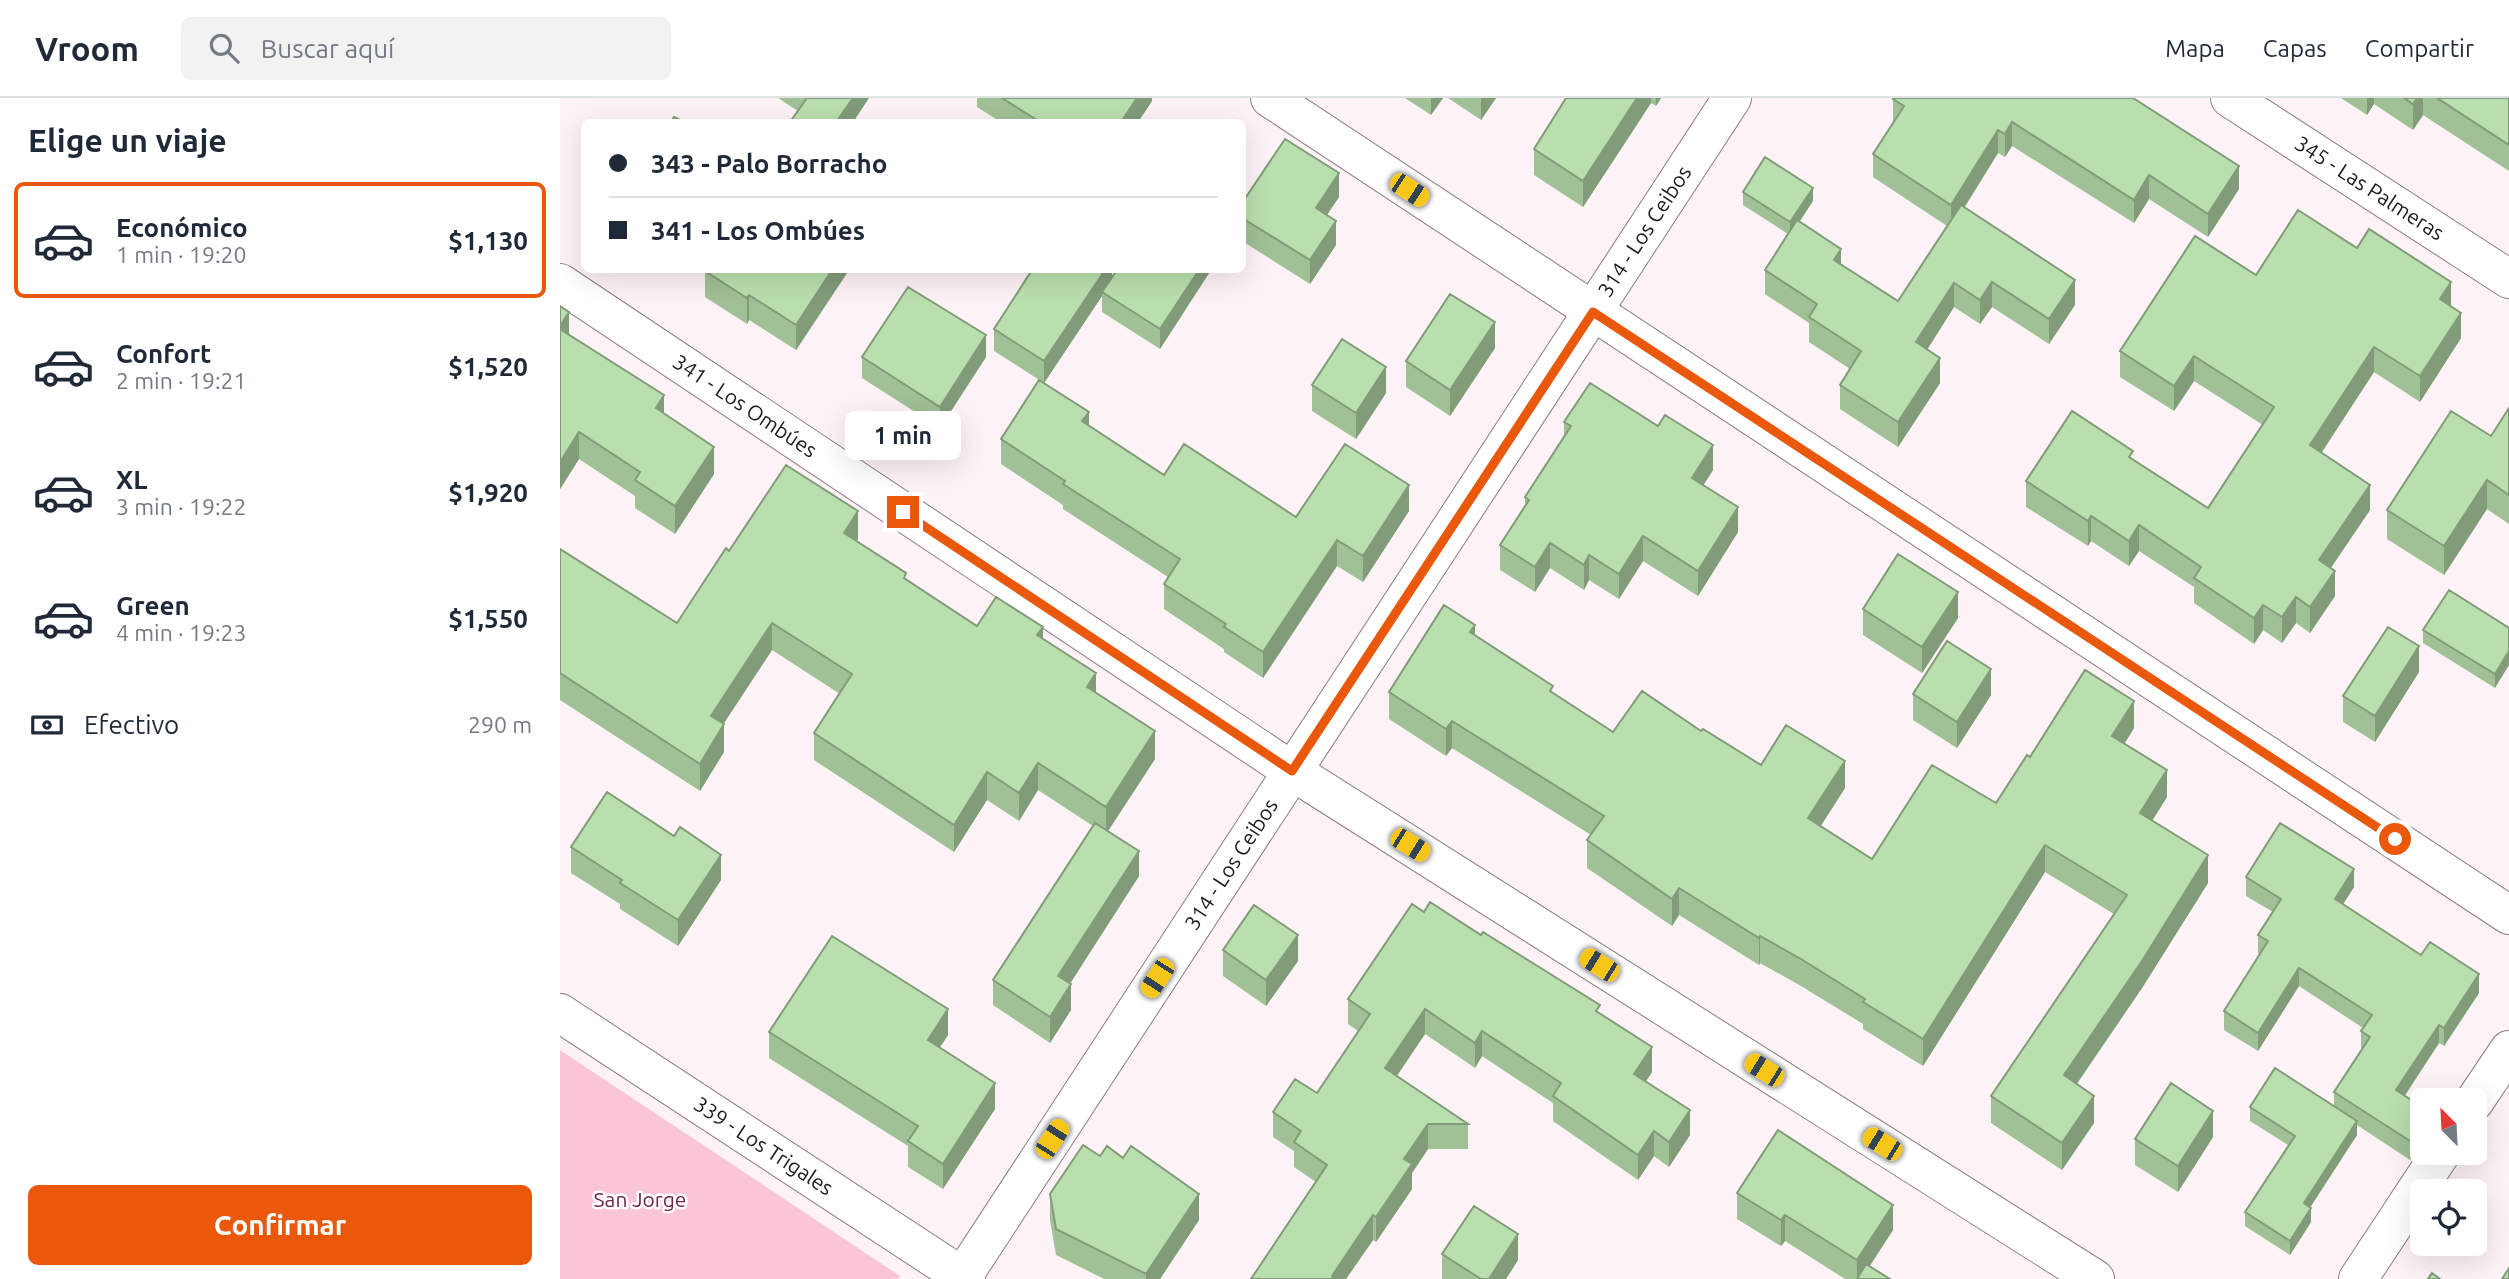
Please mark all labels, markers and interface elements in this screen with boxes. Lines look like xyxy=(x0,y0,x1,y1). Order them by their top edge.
search box xyxy=(181,17,671,80)
icon: search xyxy=(205,29,243,67)
text: Vroom xyxy=(35,30,139,67)
text: Buscar aquí xyxy=(261,34,394,63)
text: Mapa xyxy=(2165,35,2225,62)
text: Capas xyxy=(2263,35,2327,62)
text: Compartir xyxy=(2365,35,2474,62)
text: Elige un viaje xyxy=(28,122,227,158)
street label: 345 - Las Palmeras xyxy=(2291,130,2449,245)
text: 343 - Palo Borracho xyxy=(651,149,887,178)
street label: 314 - Los Ceibos xyxy=(1593,161,1695,301)
car xyxy=(1386,170,1433,210)
icon: car xyxy=(32,209,95,272)
text: Económico xyxy=(116,213,248,242)
text: 341 - Los Ombúes xyxy=(651,216,865,245)
text: $1,130 xyxy=(448,226,528,255)
text: 1 min · 19:20 xyxy=(116,242,247,267)
icon: car xyxy=(32,335,95,398)
text: Confort xyxy=(116,339,211,368)
street label: 341 - Los Ombúes xyxy=(669,349,822,462)
text: $1,520 xyxy=(448,352,528,381)
text: 2 min · 19:21 xyxy=(116,368,247,393)
callout: 1 min xyxy=(845,410,961,460)
text: 1 min xyxy=(874,423,932,448)
icon: car xyxy=(32,461,95,524)
text: XL xyxy=(116,465,147,494)
text: $1,920 xyxy=(448,478,528,507)
text: 3 min · 19:22 xyxy=(116,494,247,519)
route end xyxy=(887,496,919,528)
icon: car xyxy=(32,587,95,650)
text: Green xyxy=(116,591,190,620)
text: $1,550 xyxy=(448,604,528,633)
text: 4 min · 19:23 xyxy=(116,620,247,645)
icon: cash xyxy=(28,706,66,744)
text: Efectivo xyxy=(84,710,179,739)
text: 290 m xyxy=(468,712,532,737)
street label: 314 - Los Ceibos xyxy=(1179,794,1282,934)
route start xyxy=(2379,823,2411,855)
car xyxy=(1387,825,1434,865)
car xyxy=(1576,945,1623,985)
car xyxy=(1137,955,1178,1001)
car xyxy=(1741,1050,1788,1090)
north arrow xyxy=(2410,1088,2487,1166)
map controls xyxy=(2410,1088,2487,1256)
street label: 339 - Los Trigales xyxy=(690,1091,838,1200)
car xyxy=(1032,1116,1073,1162)
car xyxy=(1859,1124,1906,1164)
button: locate xyxy=(2410,1179,2487,1256)
button: Confirmar xyxy=(28,1185,532,1265)
park label: San Jorge xyxy=(594,1187,686,1211)

